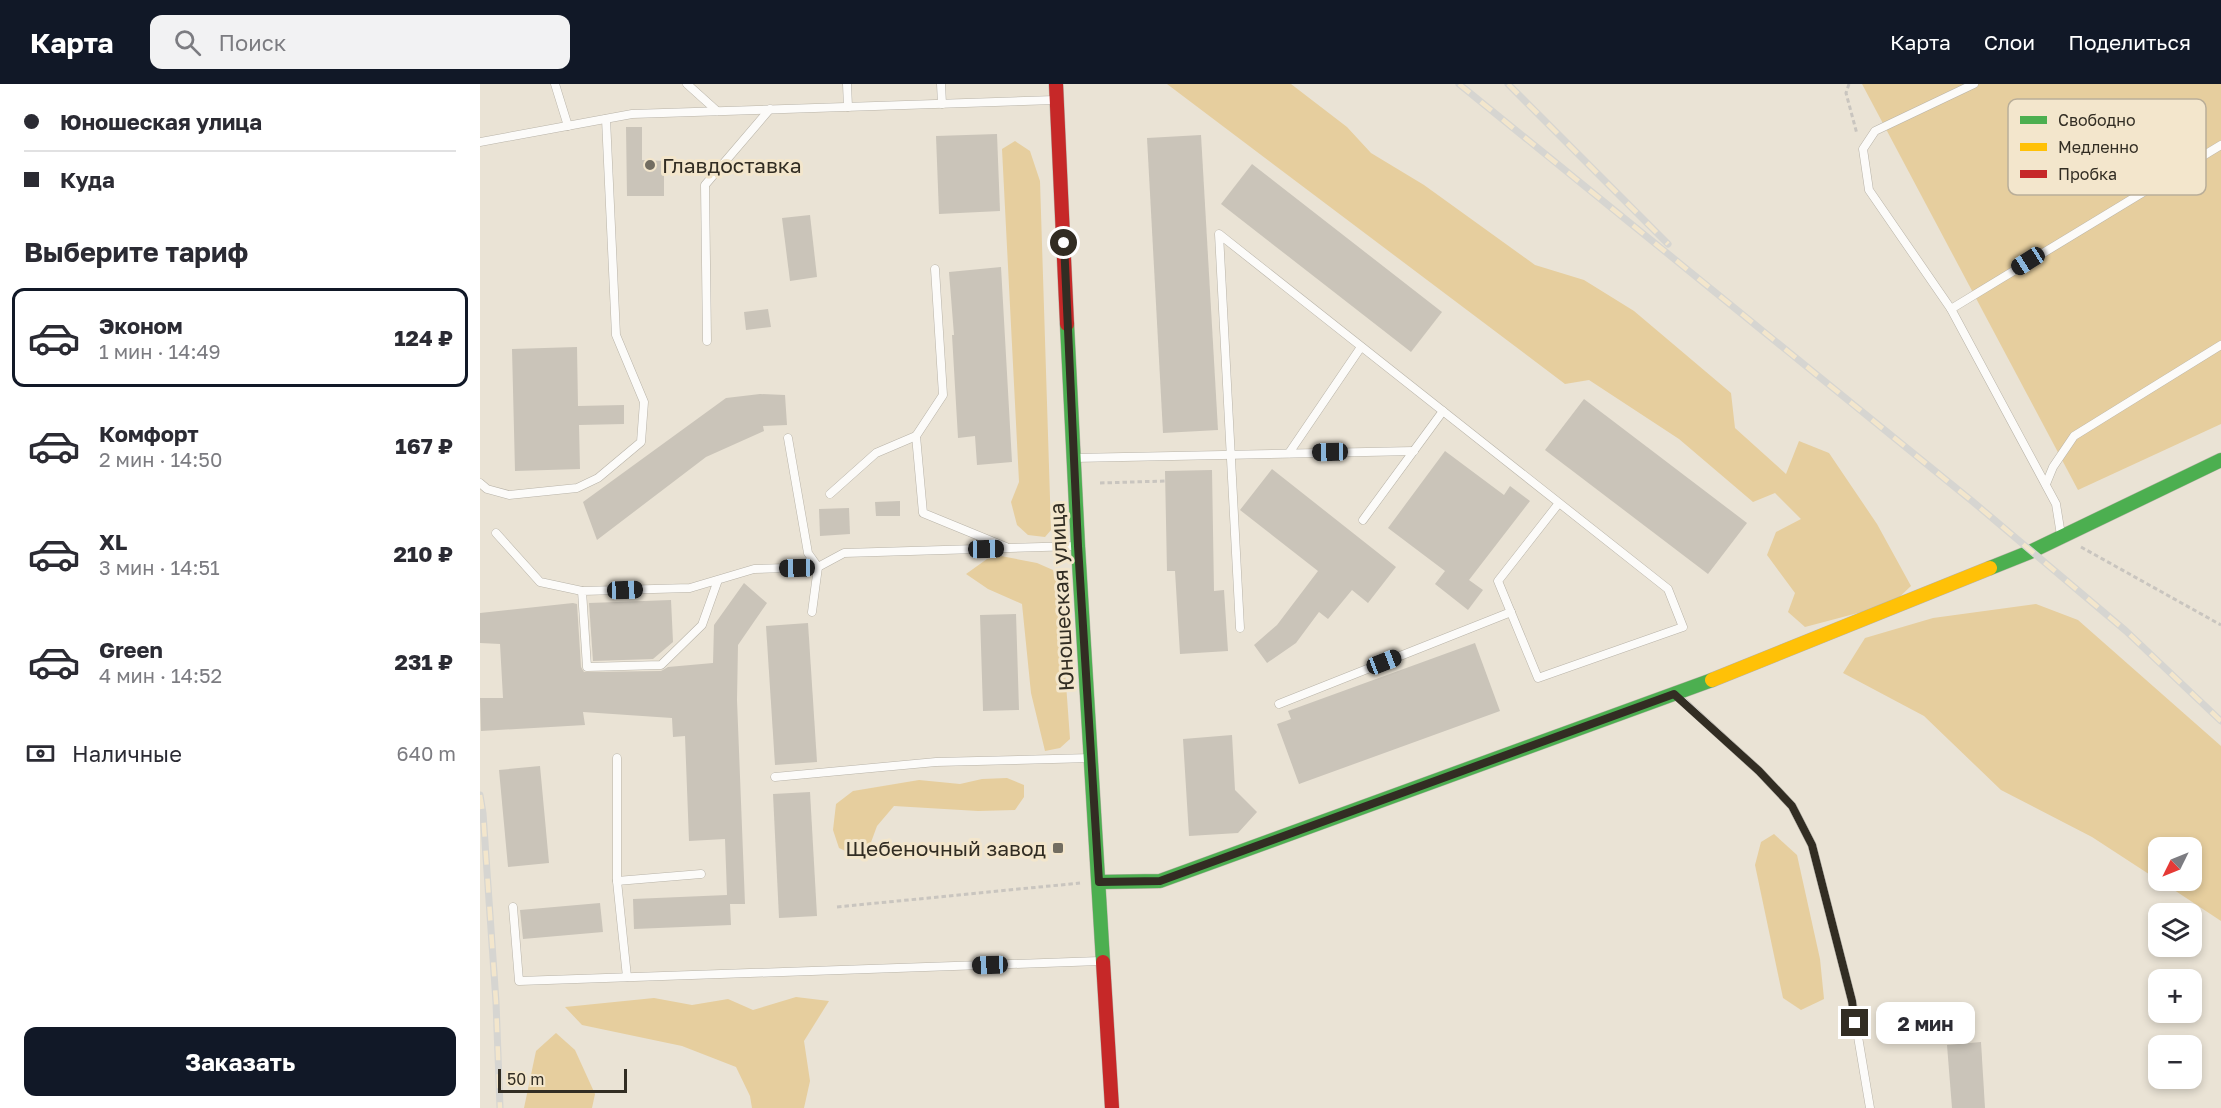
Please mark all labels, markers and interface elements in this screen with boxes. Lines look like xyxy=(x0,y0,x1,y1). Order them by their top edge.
search box xyxy=(150,15,570,69)
text: Карта xyxy=(30,26,114,59)
icon: search xyxy=(171,26,204,59)
text: Поиск xyxy=(219,29,286,56)
text: Карта xyxy=(1890,29,1951,55)
text: Слои xyxy=(1984,29,2035,55)
text: Поделиться xyxy=(2068,29,2191,55)
legend xyxy=(2008,99,2206,195)
text: Юношеская улица xyxy=(60,108,262,135)
text: Свободно xyxy=(2058,110,2136,130)
text: Медленно xyxy=(2058,137,2139,157)
place label: Главдоставка xyxy=(662,152,802,178)
marker: Главдоставка xyxy=(643,158,657,172)
text: Пробка xyxy=(2058,164,2117,184)
text: Куда xyxy=(60,166,115,193)
route start xyxy=(1050,229,1077,256)
text: Выберите тариф xyxy=(24,236,248,268)
car xyxy=(2008,244,2048,278)
icon: car xyxy=(27,311,81,365)
text: Эконом xyxy=(99,312,183,339)
text: 124 ₽ xyxy=(394,324,453,351)
text: 1 мин · 14:49 xyxy=(99,339,221,363)
icon: car xyxy=(27,419,81,473)
text: Комфорт xyxy=(99,420,199,447)
text: 167 ₽ xyxy=(395,432,453,459)
car xyxy=(1312,443,1348,461)
text: 2 мин · 14:50 xyxy=(99,447,222,471)
street label: Юношеская улица xyxy=(1043,502,1079,692)
icon: car xyxy=(27,527,81,581)
text: XL xyxy=(99,528,127,555)
text: 210 ₽ xyxy=(394,540,453,567)
car xyxy=(968,540,1004,558)
text: 3 мин · 14:51 xyxy=(99,555,220,579)
car xyxy=(779,559,815,577)
car xyxy=(607,580,643,600)
icon: car xyxy=(27,635,81,689)
text: Green xyxy=(99,636,163,663)
car xyxy=(1364,647,1404,677)
text: 231 ₽ xyxy=(394,648,453,675)
text: 4 мин · 14:52 xyxy=(99,663,222,687)
icon: cash xyxy=(24,737,57,770)
text: Наличные xyxy=(72,740,182,767)
text: 640 m xyxy=(397,741,456,765)
place label: Щебеночный завод xyxy=(845,835,1046,861)
north arrow xyxy=(2148,837,2202,891)
map controls xyxy=(2148,837,2202,1089)
marker: Щебеночный завод xyxy=(1051,841,1065,855)
button: layers xyxy=(2148,903,2202,957)
car xyxy=(972,955,1008,975)
button: + xyxy=(2148,969,2202,1023)
callout: 2 мин xyxy=(1876,1002,1975,1044)
route end xyxy=(1841,1009,1868,1036)
text: 2 мин xyxy=(1898,1011,1954,1035)
button: Заказать xyxy=(24,1027,456,1096)
button: − xyxy=(2148,1035,2202,1089)
scale bar xyxy=(498,1066,627,1094)
text: 50 m xyxy=(507,1069,544,1089)

